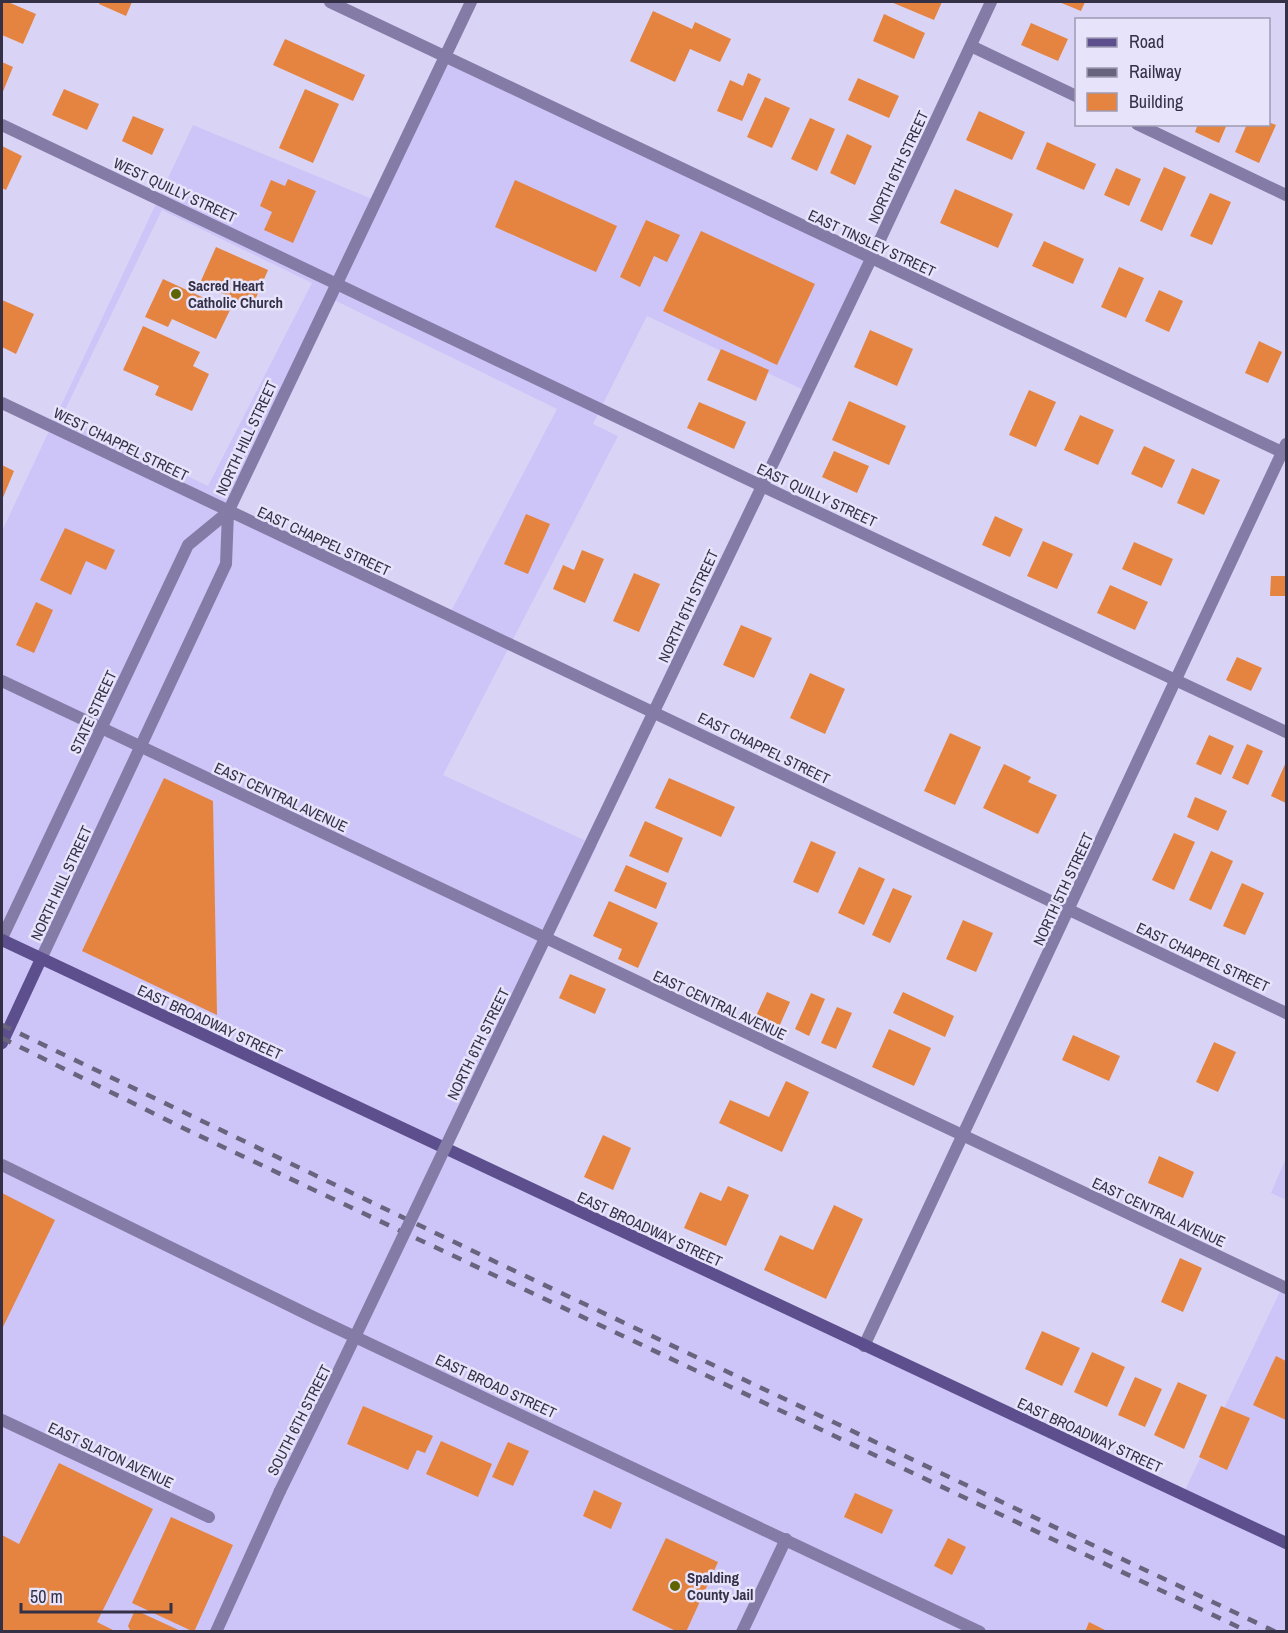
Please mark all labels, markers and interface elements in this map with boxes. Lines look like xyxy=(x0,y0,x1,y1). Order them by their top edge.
legend xyxy=(1075,18,1270,126)
text: Road xyxy=(1129,29,1164,54)
text: Railway xyxy=(1129,59,1182,84)
text: Building xyxy=(1129,89,1184,114)
street label: NORTH 6TH STREET xyxy=(863,107,934,227)
street label: WEST QUILLY STREET xyxy=(110,152,240,228)
street label: EAST TINSLEY STREET xyxy=(805,204,939,282)
place label: Sacred Heart Catholic Church xyxy=(188,275,283,313)
marker: Sacred Heart Catholic Church xyxy=(169,287,183,301)
street label: NORTH HILL STREET xyxy=(210,377,282,499)
street label: WEST CHAPPEL STREET xyxy=(50,402,192,486)
street label: EAST QUILLY STREET xyxy=(754,458,881,532)
street label: EAST CHAPPEL STREET xyxy=(254,501,394,581)
street label: NORTH 6TH STREET xyxy=(653,546,724,666)
street label: STATE STREET xyxy=(65,666,122,757)
street label: EAST CHAPPEL STREET xyxy=(695,707,834,789)
street label: EAST CENTRAL AVENUE xyxy=(211,757,351,837)
street label: NORTH HILL STREET xyxy=(25,822,97,944)
street label: NORTH 5TH STREET xyxy=(1028,829,1099,949)
street label: EAST CHAPPEL STREET xyxy=(1133,917,1273,997)
street label: EAST CENTRAL AVENUE xyxy=(650,965,790,1045)
street label: EAST BROADWAY STREET xyxy=(134,979,286,1065)
street label: NORTH 6TH STREET xyxy=(442,984,514,1103)
street label: EAST CENTRAL AVENUE xyxy=(1089,1172,1229,1252)
street label: EAST BROADWAY STREET xyxy=(574,1186,726,1272)
street label: EAST BROAD STREET xyxy=(432,1349,560,1423)
street label: SOUTH 6TH STREET xyxy=(262,1361,336,1479)
street label: EAST BROADWAY STREET xyxy=(1014,1392,1166,1478)
street label: EAST SLATON AVENUE xyxy=(45,1417,177,1493)
place label: Spalding County Jail xyxy=(687,1567,753,1605)
scale bar xyxy=(21,1576,171,1614)
marker: Spalding County Jail xyxy=(668,1579,682,1593)
text: 50 m xyxy=(30,1584,63,1609)

